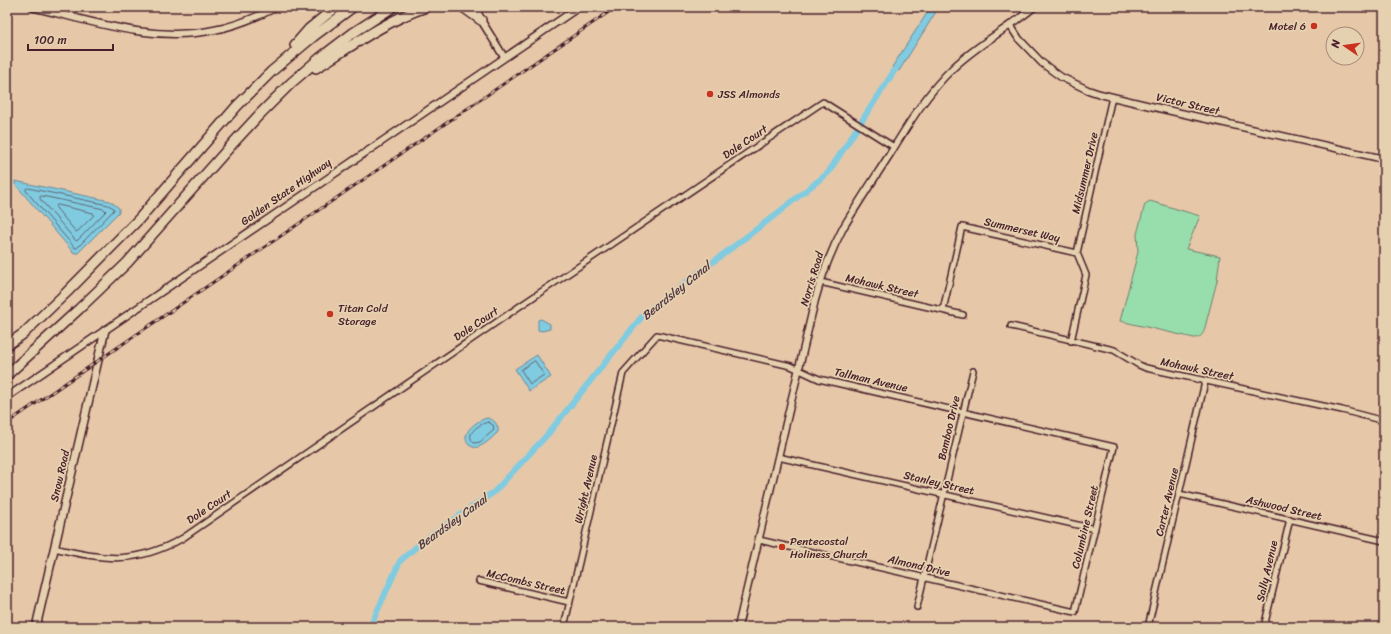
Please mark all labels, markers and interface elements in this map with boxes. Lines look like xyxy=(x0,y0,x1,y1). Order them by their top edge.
place label: Motel 6 xyxy=(1269,17,1306,36)
marker: Motel 6 xyxy=(1309,21,1319,31)
scale bar xyxy=(28,26,113,52)
north arrow xyxy=(1325,26,1365,66)
text: 100 m xyxy=(34,29,67,51)
text: N xyxy=(1325,38,1346,51)
place label: JSS Almonds xyxy=(717,85,781,104)
street label: Victor Street xyxy=(1154,87,1222,121)
marker: JSS Almonds xyxy=(705,89,715,99)
street label: Dole Court xyxy=(719,120,772,164)
street label: Midsummer Drive xyxy=(1066,130,1104,216)
street label: Golden State Highway xyxy=(237,153,336,231)
street label: Summerset Way xyxy=(982,212,1062,248)
street label: Norris Road xyxy=(795,248,830,309)
water label: Beardsley Canal xyxy=(636,254,718,326)
street label: Mohawk Street xyxy=(844,268,921,304)
place label: Titan Cold Storage xyxy=(338,299,389,331)
street label: Dole Court xyxy=(450,302,503,346)
marker: Titan Cold Storage xyxy=(325,309,335,319)
street label: Mohawk Street xyxy=(1159,352,1236,386)
street label: Tallman Avenue xyxy=(832,362,910,398)
street label: Bamboo Drive xyxy=(932,394,966,462)
street label: Snow Road xyxy=(45,447,75,504)
street label: Wright Avenue xyxy=(569,452,603,525)
street label: Stanley Street xyxy=(902,466,977,500)
street label: Carter Avenue xyxy=(1150,466,1184,538)
street label: Columbine Street xyxy=(1066,483,1104,571)
street label: Dole Court xyxy=(183,485,236,529)
water label: Beardsley Canal xyxy=(412,487,495,556)
street label: Ashwood Street xyxy=(1243,490,1324,526)
place label: Pentecostal Holiness Church xyxy=(790,532,868,564)
street label: Sally Avenue xyxy=(1251,538,1283,603)
marker: Pentecostal Holiness Church xyxy=(777,542,787,552)
street label: Almond Drive xyxy=(885,549,953,583)
street label: McCombs Street xyxy=(485,564,568,600)

